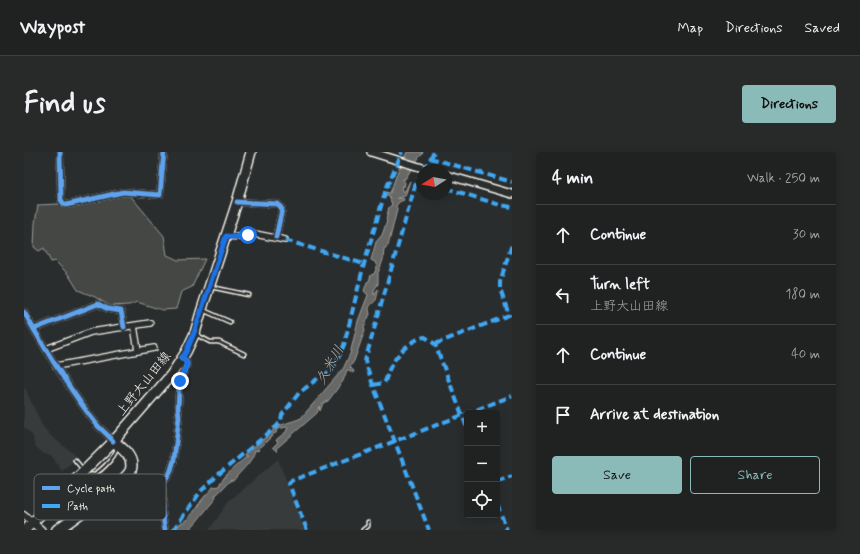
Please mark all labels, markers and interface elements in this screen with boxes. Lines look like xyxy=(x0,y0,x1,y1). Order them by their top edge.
text: Waypost xyxy=(20,15,85,40)
text: Map xyxy=(677,19,703,37)
text: Directions xyxy=(725,19,783,37)
text: Saved xyxy=(805,19,840,37)
button: Directions xyxy=(742,85,836,123)
text: Find us xyxy=(24,86,105,123)
north arrow xyxy=(416,164,452,200)
text: 4 min xyxy=(552,167,593,189)
text: Walk · 250 m xyxy=(747,170,820,187)
icon: ahead xyxy=(552,224,574,246)
text: Continue xyxy=(590,225,646,245)
route start xyxy=(239,226,257,244)
text: 30 m xyxy=(793,226,820,243)
text: Turn left xyxy=(590,275,650,295)
icon: left xyxy=(552,284,574,306)
text: 180 m xyxy=(785,286,820,303)
text: 上野大山田線 xyxy=(590,298,668,315)
water label: 久米川 xyxy=(312,342,348,388)
icon: ahead xyxy=(552,344,574,366)
text: Continue xyxy=(590,345,646,365)
text: 40 m xyxy=(791,346,820,363)
street label: 上野大山田線 xyxy=(113,348,176,420)
route end xyxy=(171,372,189,390)
icon: arrive xyxy=(552,404,574,426)
text: Arrive at destination xyxy=(590,405,719,425)
map controls xyxy=(464,410,500,518)
button: + xyxy=(464,410,500,446)
button: − xyxy=(464,446,500,482)
button: Save xyxy=(552,456,682,494)
button: Share xyxy=(690,456,820,494)
legend xyxy=(34,474,166,520)
text: Cycle path xyxy=(67,482,115,496)
button: locate xyxy=(464,482,500,518)
text: Path xyxy=(67,500,88,514)

